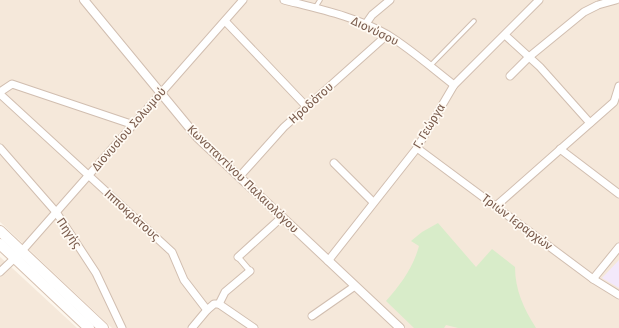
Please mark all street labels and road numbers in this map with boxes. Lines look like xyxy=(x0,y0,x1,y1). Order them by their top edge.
street label: Διονύσου xyxy=(349,14,401,49)
street label: Ηροδότου xyxy=(286,79,336,127)
street label: Διονυσίου Σολωμού xyxy=(89,84,169,174)
street label: Γ. Γεώργα xyxy=(410,101,448,151)
street label: Κωνσταντίνου Παλαιολόγου xyxy=(184,122,302,236)
street label: Ιπποκράτους xyxy=(101,187,163,244)
street label: Τριών Ιεραρχών xyxy=(479,191,555,253)
street label: Πηγής xyxy=(54,215,84,251)

